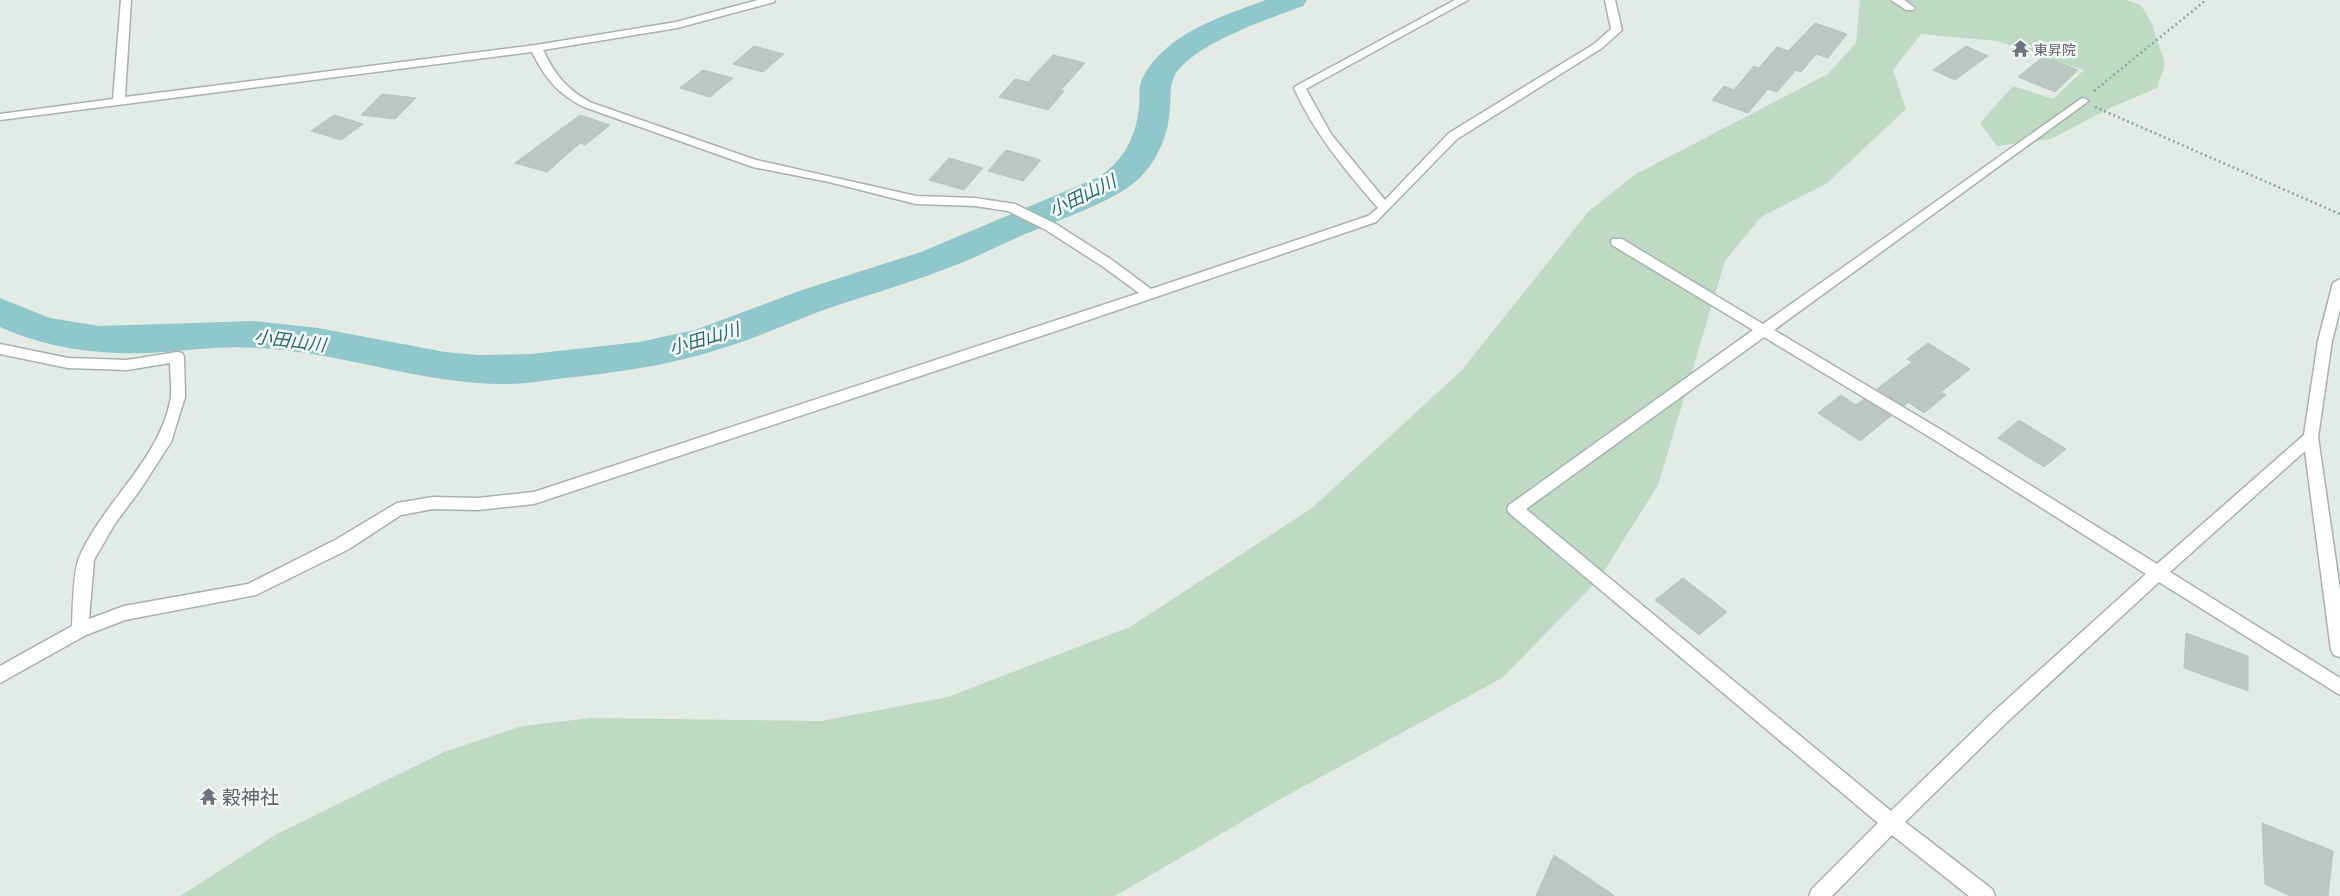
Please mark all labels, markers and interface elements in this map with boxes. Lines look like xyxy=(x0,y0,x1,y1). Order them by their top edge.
temple icon: 東昇院 xyxy=(2010,39,2030,59)
place label: 東昇院 xyxy=(2034,41,2076,58)
water label: 小田山川 xyxy=(1045,168,1121,221)
water label: 小田山川 xyxy=(666,317,744,358)
water label: 小田山川 xyxy=(253,325,329,356)
place label: 穀神社 xyxy=(222,785,279,808)
temple icon: 穀神社 xyxy=(198,786,218,806)

